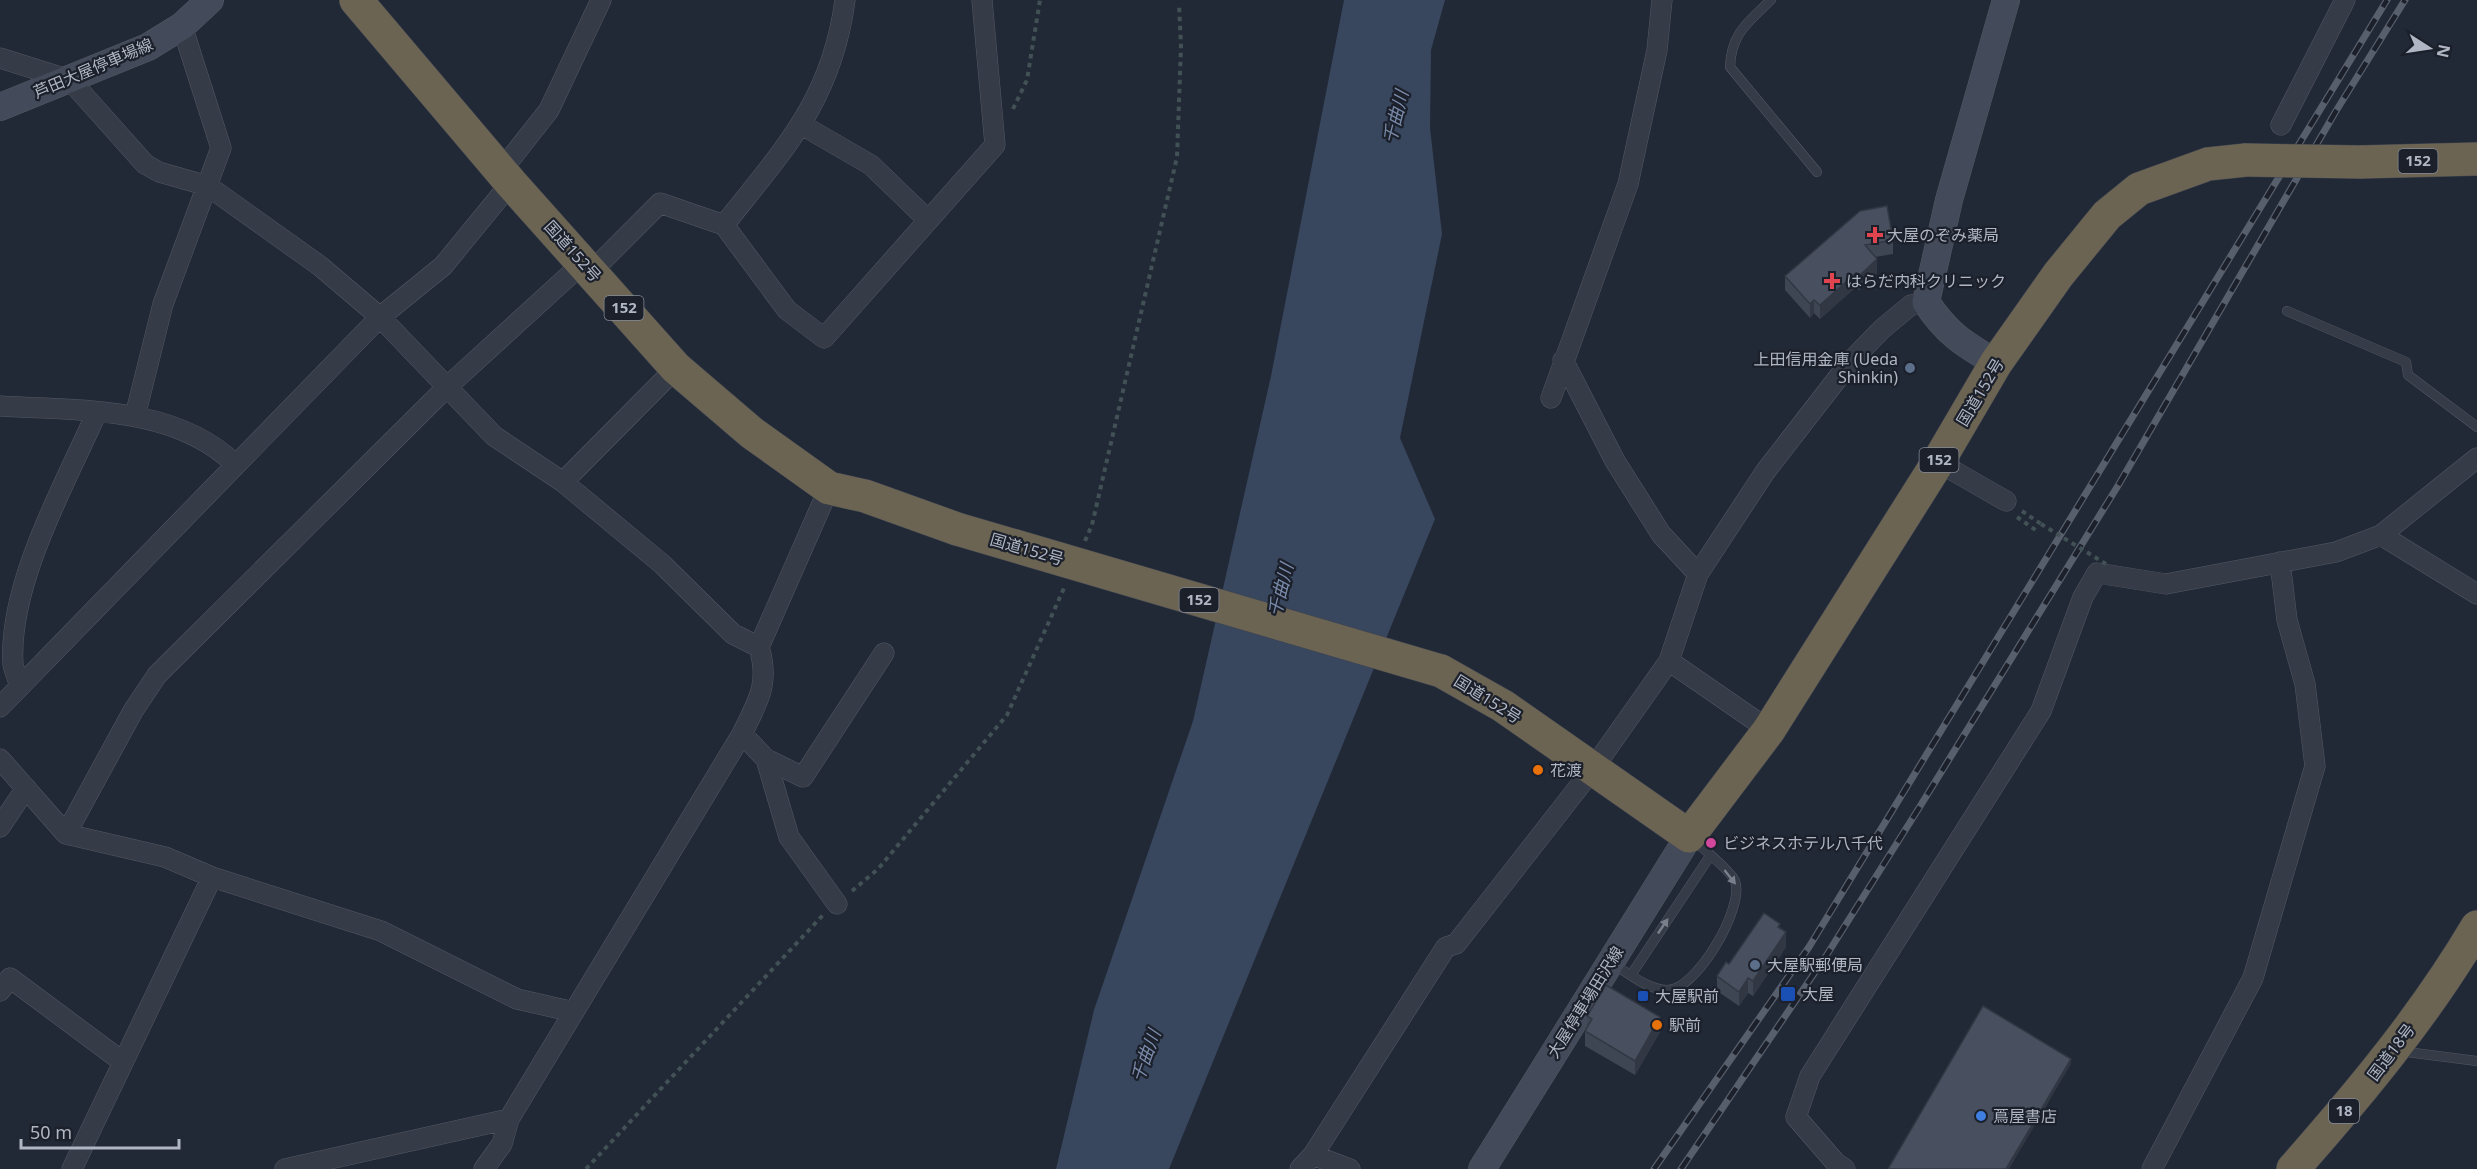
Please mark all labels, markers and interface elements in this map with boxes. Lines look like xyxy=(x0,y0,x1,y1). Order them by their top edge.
north arrow xyxy=(2399,18,2459,78)
street label: 芦田大屋停車場線 xyxy=(30,33,156,103)
text: N xyxy=(2432,42,2456,60)
water label: 千曲川 xyxy=(1377,86,1414,146)
road number: 152 xyxy=(2398,149,2438,173)
street label: 国道152号 xyxy=(540,216,606,286)
place label: 大屋のぞみ薬局 xyxy=(1887,224,1999,246)
marker: 大屋のぞみ薬局 xyxy=(1868,228,1882,242)
place label: はらだ内科クリニック xyxy=(1846,270,2006,292)
marker: はらだ内科クリニック xyxy=(1823,272,1841,290)
road number: 152 xyxy=(604,296,644,320)
place label: 上田信用金庫 (Ueda Shinkin) xyxy=(1754,348,1898,388)
street label: 国道152号 xyxy=(1951,354,2009,430)
marker: 上田信用金庫 (Ueda Shinkin) xyxy=(1903,361,1917,375)
road number: 152 xyxy=(1920,448,1958,472)
street label: 国道152号 xyxy=(988,528,1066,570)
water label: 千曲川 xyxy=(1262,559,1299,619)
road number: 152 xyxy=(1180,588,1218,612)
street label: 国道152号 xyxy=(1450,670,1526,728)
place label: 花渡 xyxy=(1550,759,1582,781)
marker: 花渡 xyxy=(1531,763,1545,777)
place label: ビジネスホテル八千代 xyxy=(1723,832,1883,854)
marker: ビジネスホテル八千代 xyxy=(1704,836,1718,850)
one-way arrow xyxy=(1724,869,1736,885)
one-way arrow xyxy=(1657,919,1669,935)
street label: 大屋停車場田沢線 xyxy=(1542,942,1628,1062)
place label: 大屋駅郵便局 xyxy=(1767,954,1863,976)
marker: 大屋駅郵便局 xyxy=(1748,958,1762,972)
place label: 大屋 xyxy=(1802,983,1834,1005)
place label: 大屋駅前 xyxy=(1655,985,1719,1007)
marker: 大屋 xyxy=(1779,985,1797,1003)
marker: 大屋駅前 xyxy=(1636,989,1650,1003)
place label: 駅前 xyxy=(1669,1014,1701,1036)
marker: 駅前 xyxy=(1650,1018,1664,1032)
street label: 国道18号 xyxy=(2362,1019,2420,1085)
water label: 千曲川 xyxy=(1125,1024,1166,1085)
road number: 18 xyxy=(2329,1099,2359,1123)
place label: 蔦屋書店 xyxy=(1993,1105,2057,1127)
marker: 蔦屋書店 xyxy=(1974,1109,1988,1123)
scale bar xyxy=(21,1112,178,1150)
text: 50 m xyxy=(30,1120,72,1144)

